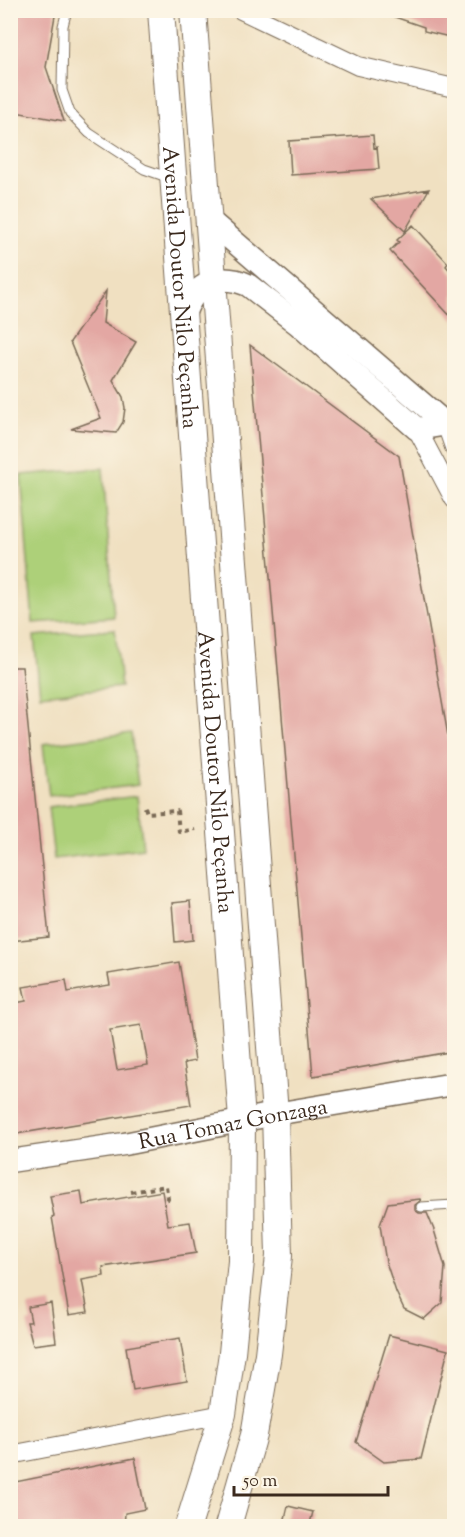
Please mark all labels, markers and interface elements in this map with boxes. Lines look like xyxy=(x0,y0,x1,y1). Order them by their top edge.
street label: Avenida Doutor Nilo Peçanha xyxy=(152,145,205,430)
street label: Avenida Doutor Nilo Peçanha xyxy=(187,630,240,915)
street label: Rua Tomaz Gonzaga xyxy=(136,1092,330,1160)
scale bar xyxy=(234,1459,388,1497)
text: 50 m xyxy=(242,1469,278,1495)

